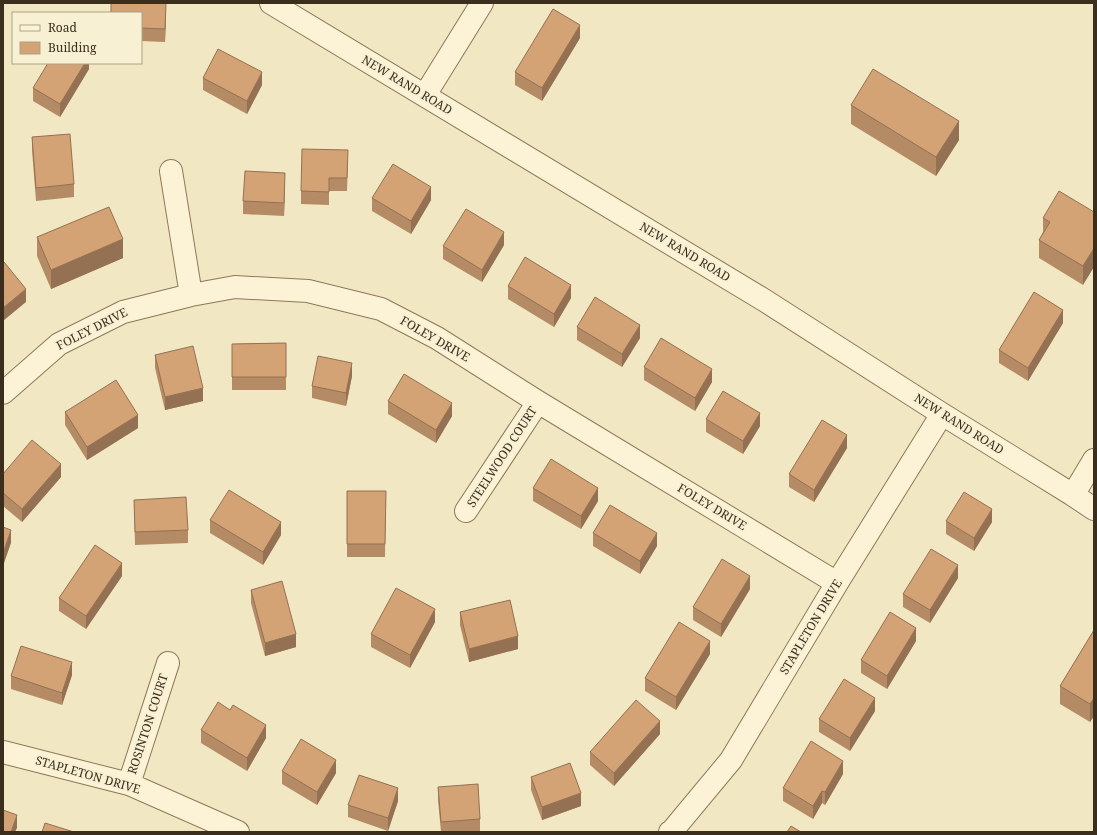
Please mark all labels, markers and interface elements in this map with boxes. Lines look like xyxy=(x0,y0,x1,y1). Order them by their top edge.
legend xyxy=(12,12,142,64)
text: Road xyxy=(48,19,78,36)
text: Building xyxy=(48,39,97,56)
street label: NEW RAND ROAD xyxy=(359,51,456,118)
street label: NEW RAND ROAD xyxy=(637,218,734,285)
street label: FOLEY DRIVE xyxy=(53,303,130,354)
street label: FOLEY DRIVE xyxy=(397,312,473,365)
street label: NEW RAND ROAD xyxy=(911,389,1008,458)
street label: STEELWOOD COURT xyxy=(463,402,541,511)
street label: FOLEY DRIVE xyxy=(674,479,750,534)
street label: STAPLETON DRIVE xyxy=(775,576,846,678)
street label: ROSINTON COURT xyxy=(123,671,172,776)
street label: STAPLETON DRIVE xyxy=(34,751,143,798)

